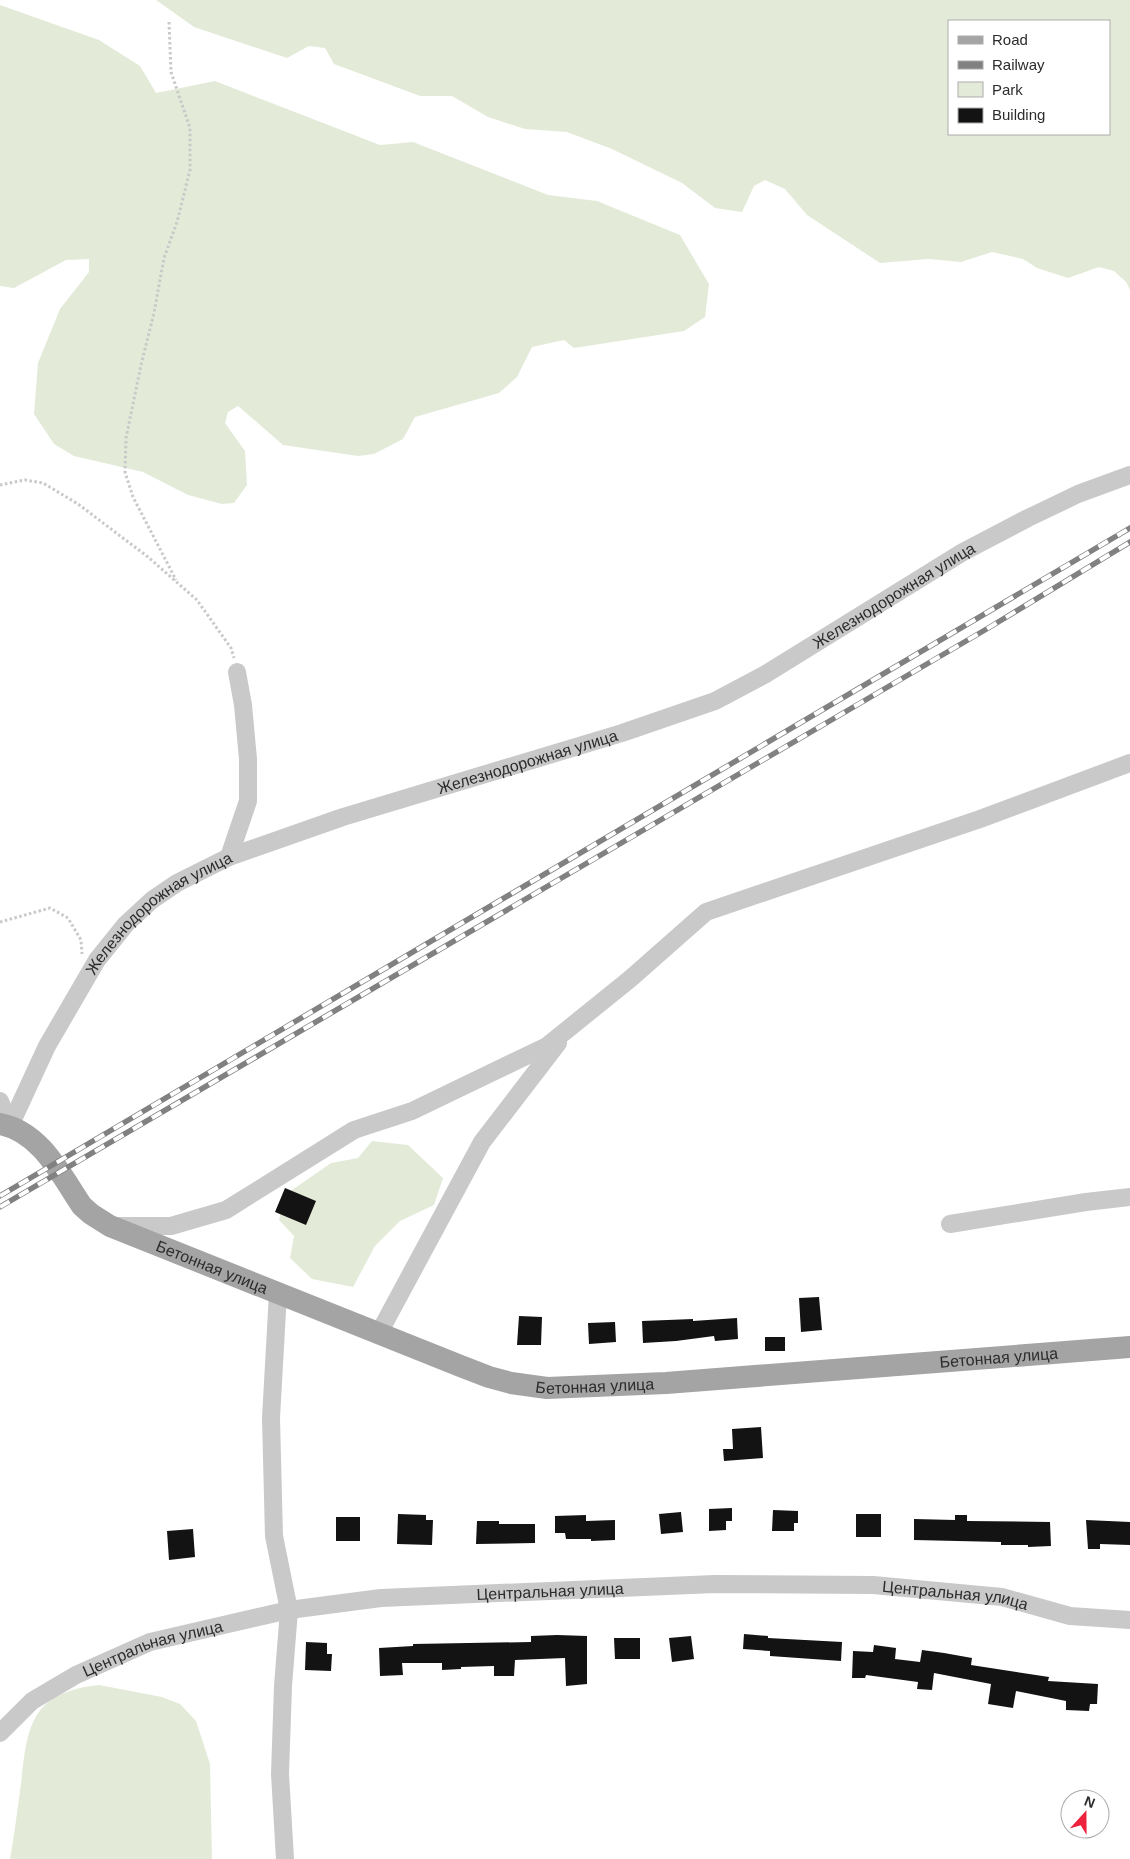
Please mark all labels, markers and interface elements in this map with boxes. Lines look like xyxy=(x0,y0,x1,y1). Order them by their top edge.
legend xyxy=(948,20,1110,135)
text: Road xyxy=(992,31,1028,48)
text: Railway xyxy=(992,56,1045,73)
text: Park xyxy=(992,81,1023,98)
text: Building xyxy=(992,106,1045,123)
street label: Железнодорожная улица xyxy=(810,539,978,651)
street label: Железнодорожная улица xyxy=(435,726,620,797)
street label: Железнодорожная улица xyxy=(82,848,235,977)
street label: Бетонная улица xyxy=(154,1237,271,1297)
street label: Бетонная улица xyxy=(939,1344,1059,1370)
street label: Бетонная улица xyxy=(535,1375,655,1397)
street label: Центральная улица xyxy=(881,1577,1030,1612)
street label: Центральная улица xyxy=(476,1579,624,1602)
street label: Центральная улица xyxy=(80,1617,224,1680)
north arrow xyxy=(1060,1789,1110,1839)
text: N xyxy=(1082,1793,1097,1811)

